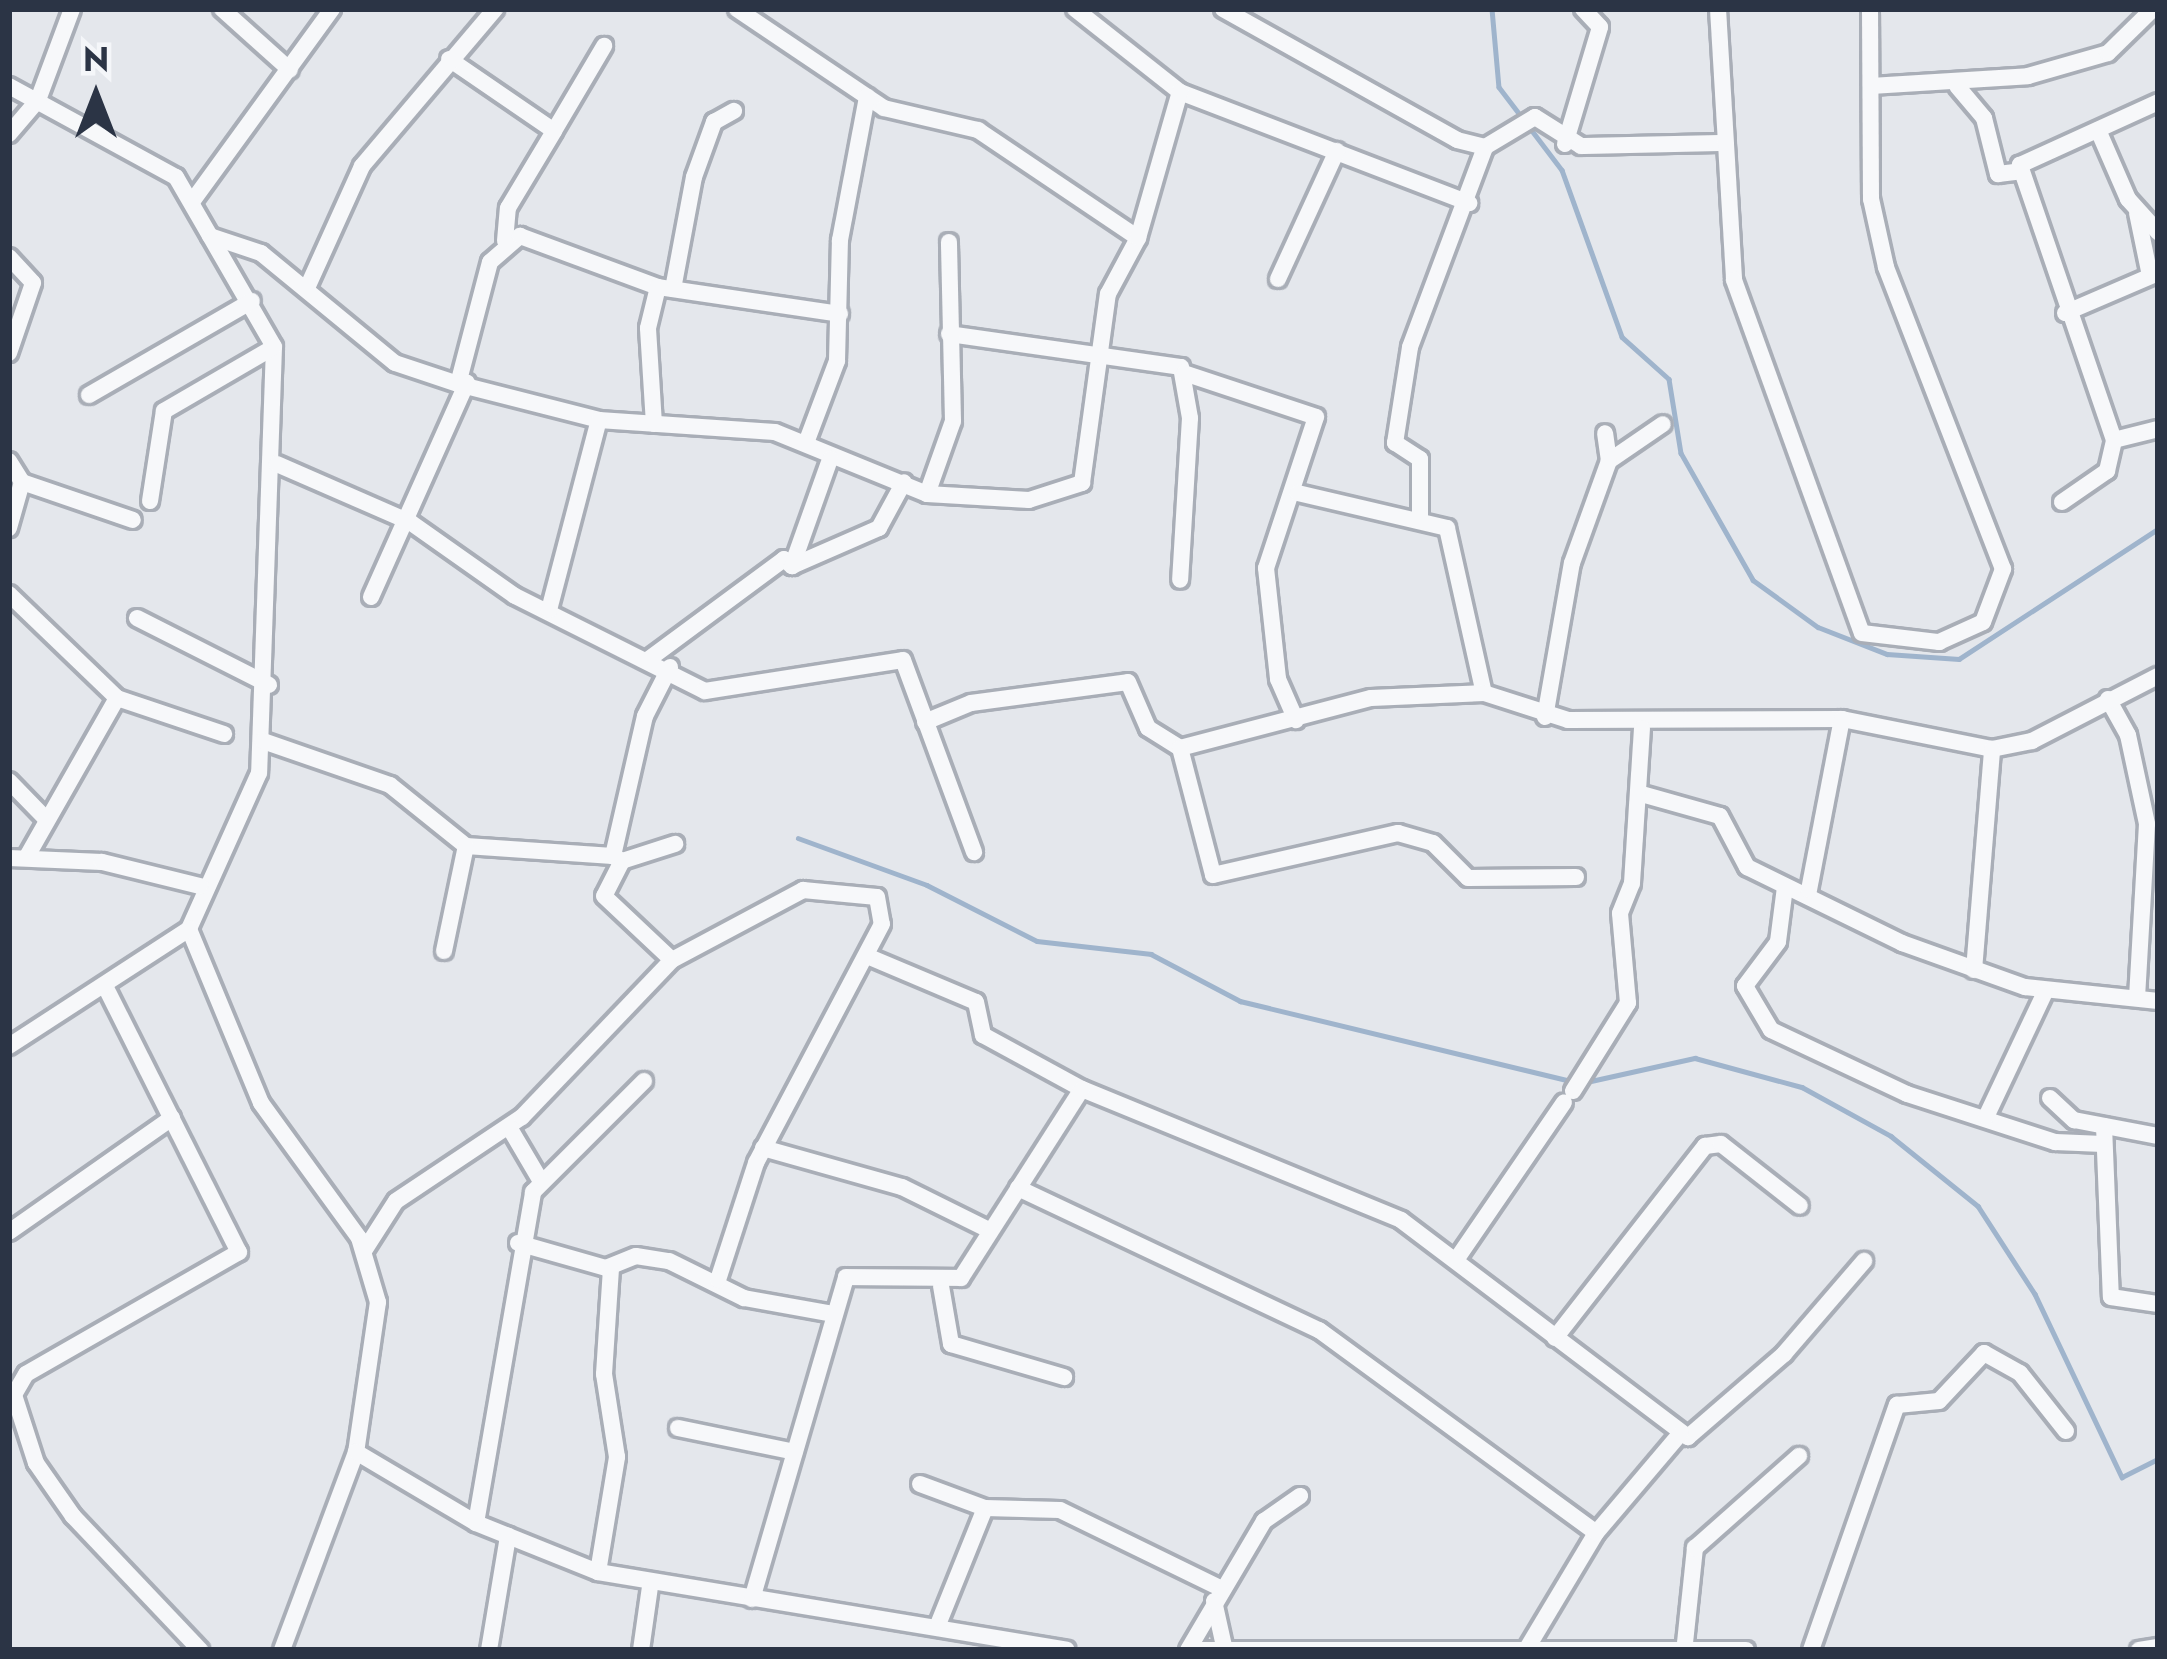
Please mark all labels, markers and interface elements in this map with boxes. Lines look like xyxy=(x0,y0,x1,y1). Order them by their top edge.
north arrow xyxy=(36,36,156,156)
text: N xyxy=(83,36,109,83)

